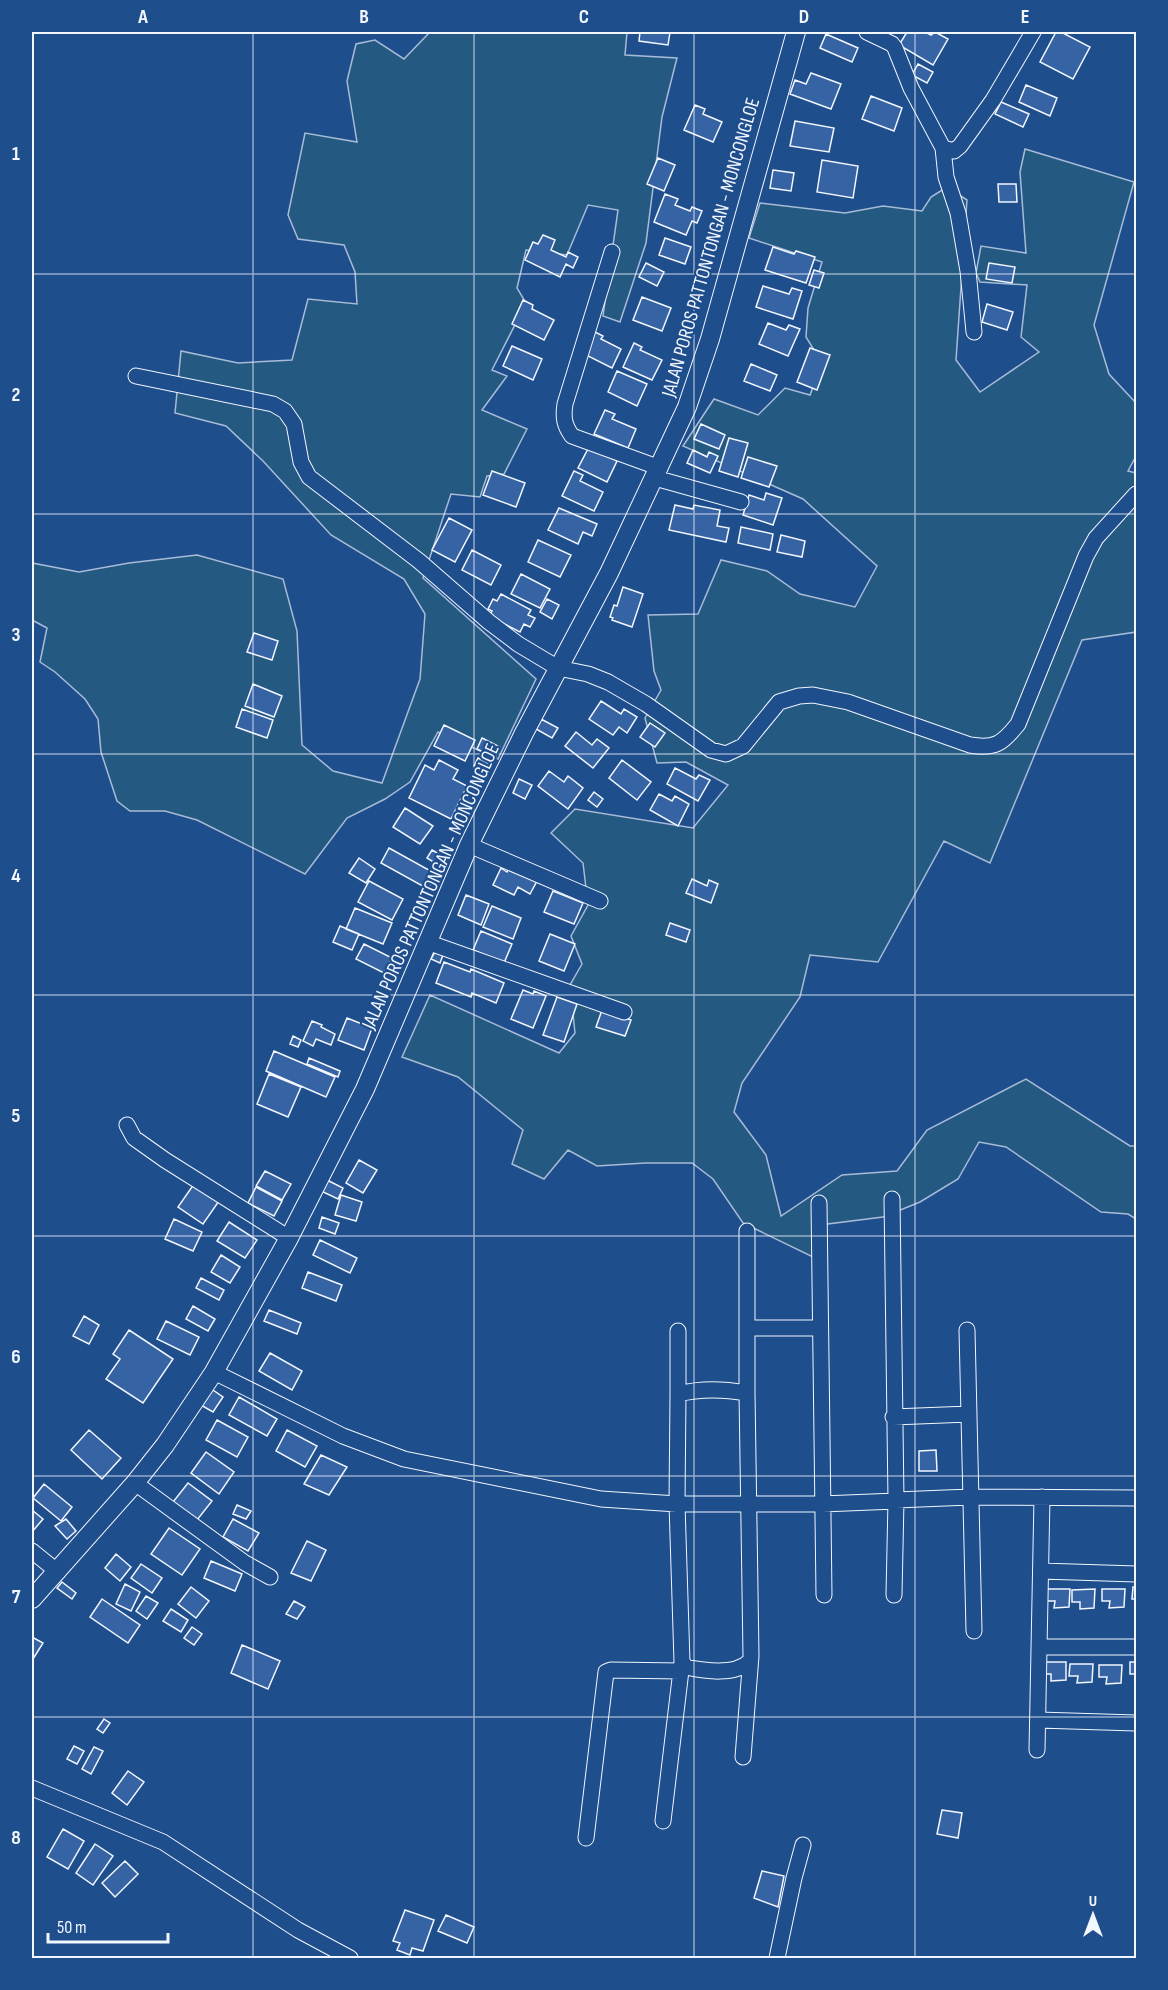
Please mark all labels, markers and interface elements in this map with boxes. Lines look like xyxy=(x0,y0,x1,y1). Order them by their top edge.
text: A xyxy=(137,5,148,29)
text: B xyxy=(359,5,369,29)
text: C xyxy=(579,5,589,29)
text: D xyxy=(799,5,809,29)
text: E xyxy=(1021,5,1029,29)
street label: JALAN POROS PATTONTONGAN - MONCONGLOE xyxy=(656,95,765,401)
text: 1 xyxy=(12,142,20,166)
text: 2 xyxy=(12,383,20,407)
text: 3 xyxy=(12,623,21,647)
street label: JALAN POROS PATTONTONGAN - MONCONGLOE xyxy=(357,740,505,1034)
text: 4 xyxy=(11,864,21,888)
text: 5 xyxy=(12,1104,21,1128)
text: 6 xyxy=(11,1345,21,1369)
text: 7 xyxy=(12,1585,21,1609)
text: 8 xyxy=(11,1826,21,1850)
north arrow xyxy=(1063,1885,1123,1945)
text: U xyxy=(1089,1892,1097,1911)
scale bar xyxy=(48,1906,168,1944)
text: 50 m xyxy=(57,1917,87,1938)

